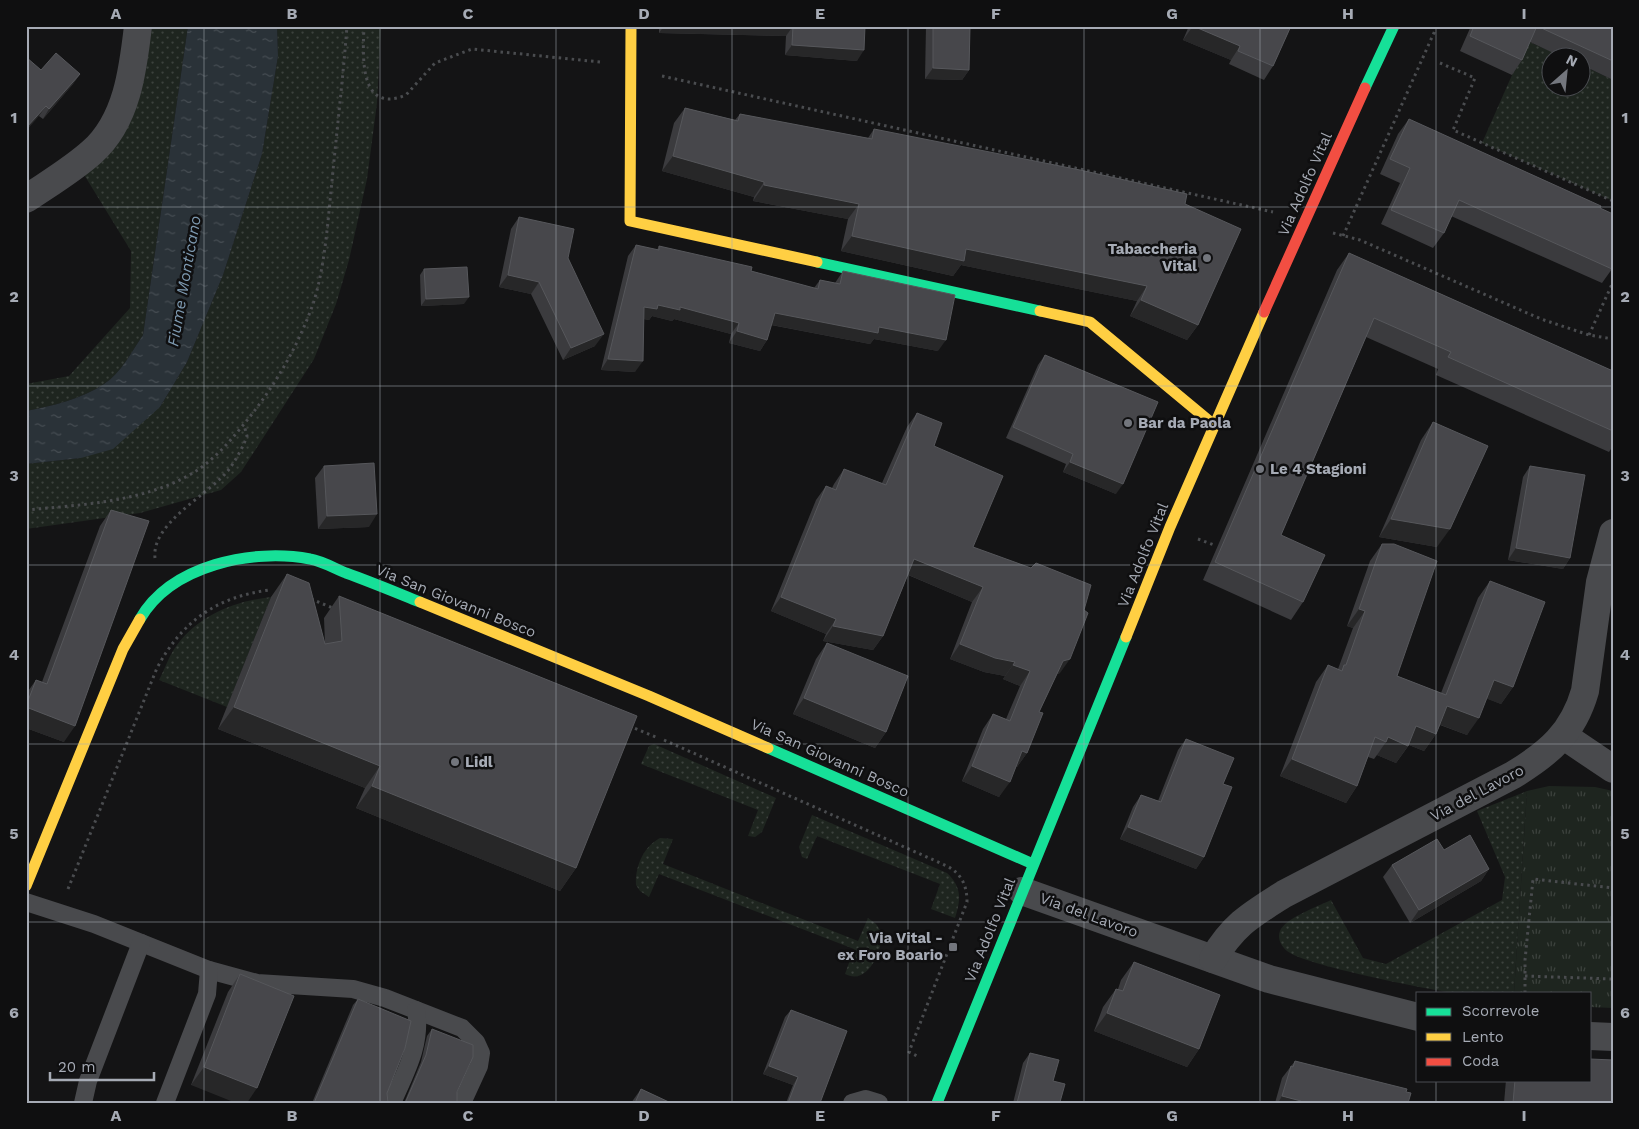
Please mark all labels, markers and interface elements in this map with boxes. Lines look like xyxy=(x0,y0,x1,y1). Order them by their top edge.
text: A xyxy=(111,4,122,23)
text: B xyxy=(287,4,298,23)
text: C xyxy=(463,4,474,23)
text: D xyxy=(638,4,650,23)
text: E xyxy=(815,4,825,23)
text: F xyxy=(991,4,1001,23)
text: G xyxy=(1166,4,1178,23)
text: H xyxy=(1342,4,1354,23)
text: I xyxy=(1521,4,1527,23)
north arrow xyxy=(1542,48,1592,98)
text: N xyxy=(1564,51,1580,70)
text: 1 xyxy=(11,108,17,127)
text: 1 xyxy=(1622,108,1628,127)
street label: Via Adolfo Vital xyxy=(1274,129,1336,239)
water label: Fiume Monticano xyxy=(163,214,205,348)
place label: Tabaccheria Vital xyxy=(1107,240,1197,275)
marker: Tabaccheria Vital xyxy=(1201,252,1213,264)
text: 2 xyxy=(9,287,19,306)
text: 2 xyxy=(1620,287,1630,306)
place label: Bar da Paola xyxy=(1138,414,1231,432)
marker: Bar da Paola xyxy=(1122,417,1134,429)
place label: Le 4 Stagioni xyxy=(1270,460,1366,478)
marker: Le 4 Stagioni xyxy=(1254,463,1266,475)
text: 3 xyxy=(9,466,19,485)
text: 3 xyxy=(1620,466,1630,485)
street label: Via Adolfo Vital xyxy=(1114,500,1172,610)
street label: Via San Giovanni Bosco xyxy=(373,561,539,641)
text: 4 xyxy=(9,645,19,664)
text: 4 xyxy=(1620,645,1630,664)
street label: Via San Giovanni Bosco xyxy=(748,715,912,801)
place label: Lidl xyxy=(465,753,493,771)
marker: Lidl xyxy=(449,756,461,768)
street label: Via del Lavoro xyxy=(1427,761,1527,825)
text: 5 xyxy=(9,824,19,843)
text: 5 xyxy=(1620,824,1630,843)
street label: Via Adolfo Vital xyxy=(961,875,1019,985)
street label: Via del Lavoro xyxy=(1037,889,1141,941)
place label: Via Vital - ex Foro Boario xyxy=(837,929,943,964)
marker: Via Vital - ex Foro Boario xyxy=(947,941,959,953)
legend xyxy=(1416,992,1592,1082)
text: Scorrevole xyxy=(1462,1002,1540,1020)
text: 6 xyxy=(9,1003,19,1022)
text: 6 xyxy=(1620,1003,1630,1022)
text: Lento xyxy=(1462,1028,1504,1046)
scale bar xyxy=(50,1049,154,1081)
text: Coda xyxy=(1462,1052,1500,1070)
text: 20 m xyxy=(58,1058,96,1076)
text: A xyxy=(111,1106,122,1125)
text: B xyxy=(287,1106,298,1125)
text: C xyxy=(463,1106,474,1125)
text: D xyxy=(638,1106,650,1125)
text: E xyxy=(815,1106,825,1125)
text: F xyxy=(991,1106,1001,1125)
text: G xyxy=(1166,1106,1178,1125)
text: H xyxy=(1342,1106,1354,1125)
text: I xyxy=(1521,1106,1527,1125)

